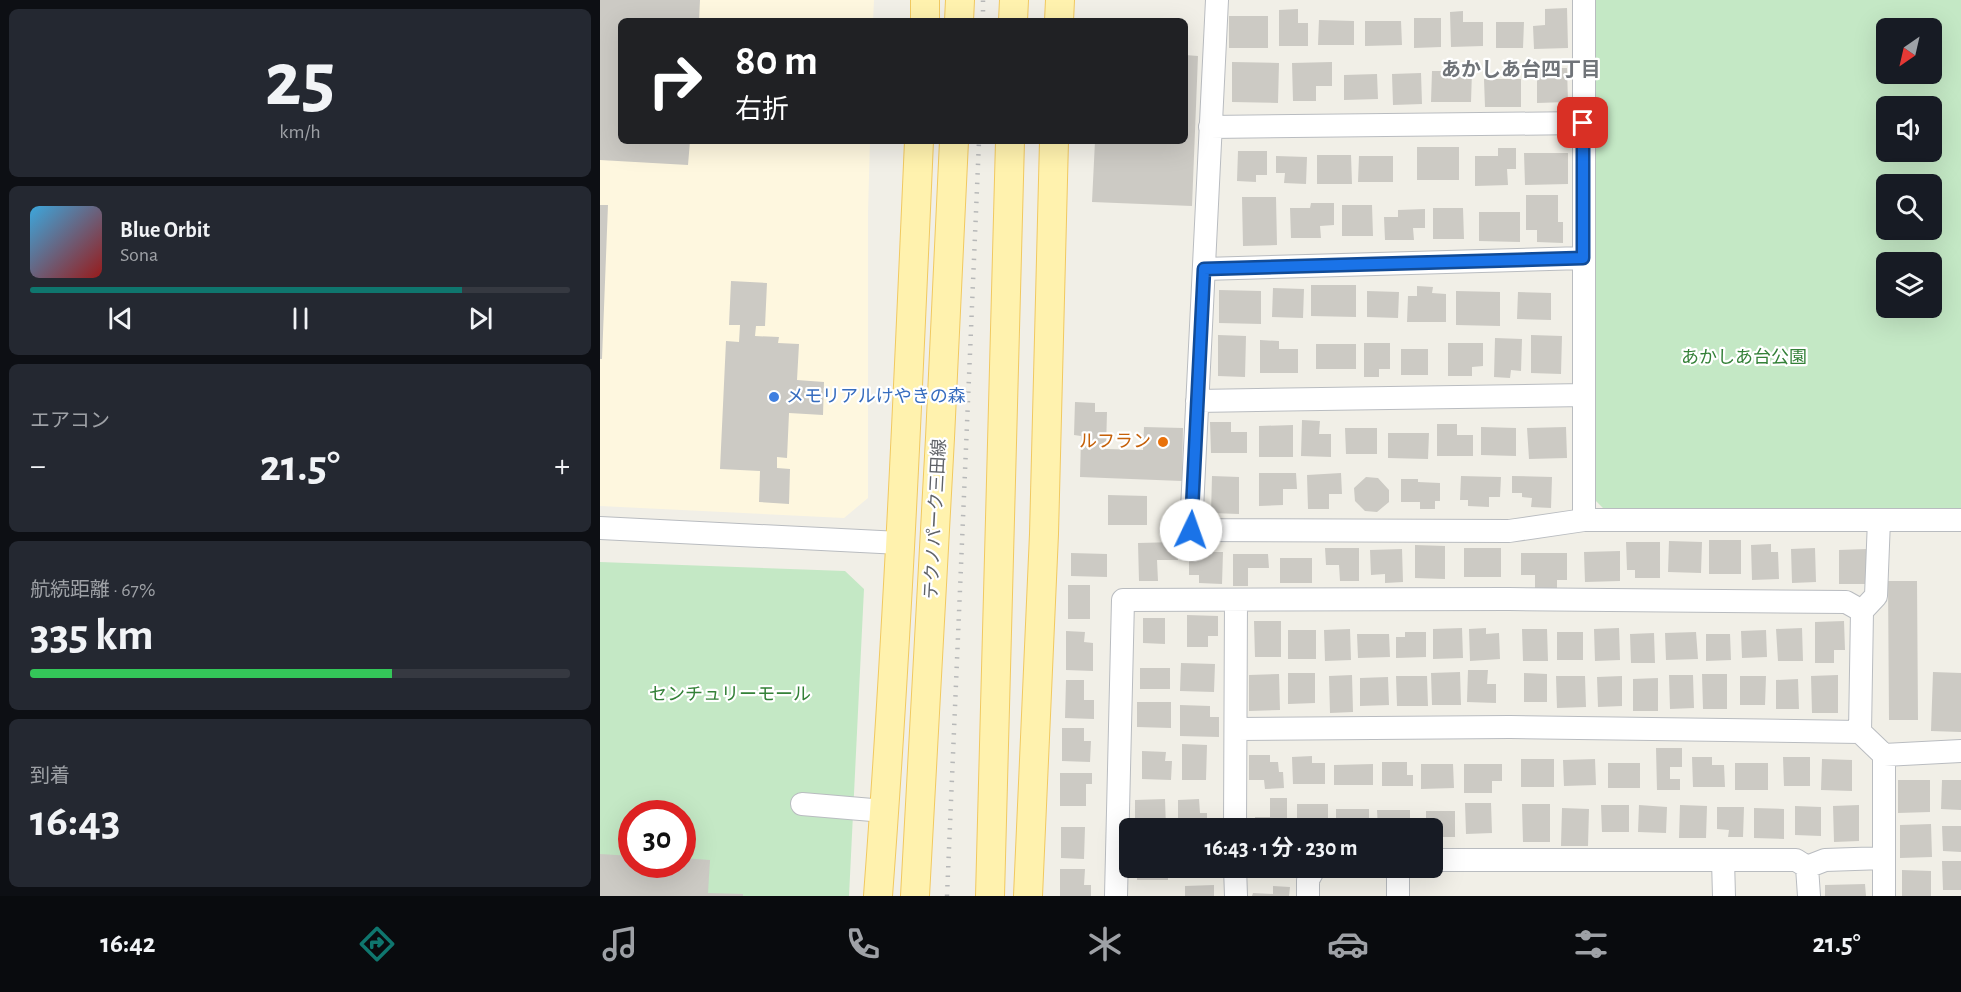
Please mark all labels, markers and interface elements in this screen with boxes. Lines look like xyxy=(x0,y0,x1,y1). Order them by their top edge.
north arrow xyxy=(1876,18,1942,84)
map controls xyxy=(1876,18,1942,318)
text: 80 m xyxy=(735,40,818,82)
text: 25 xyxy=(265,42,335,120)
icon: right xyxy=(636,42,714,120)
district label: あかしあ台四丁目 xyxy=(1441,59,1601,80)
text: 右折 xyxy=(735,96,789,123)
button: sound xyxy=(1876,96,1942,162)
pin xyxy=(1557,97,1608,148)
icon: arrive xyxy=(1566,106,1599,139)
text: km/h xyxy=(279,122,321,142)
button: search xyxy=(1876,174,1942,240)
text: Blue Orbit xyxy=(120,219,210,241)
text: Sona xyxy=(120,245,158,265)
button: layers xyxy=(1876,252,1942,318)
icon: previous xyxy=(104,302,137,335)
icon: pause xyxy=(284,302,317,335)
icon: next xyxy=(464,302,497,335)
park label: あかしあ台公園 xyxy=(1681,347,1807,367)
place label: メモリアルけやきの森 xyxy=(786,387,966,406)
marker: メモリアルけやきの森 xyxy=(767,390,781,404)
text: エアコン xyxy=(30,411,110,431)
place label: ルフラン xyxy=(1079,433,1151,451)
marker: ルフラン xyxy=(1156,435,1170,449)
street label: テクノパーク三田線 xyxy=(921,438,949,600)
text: 21.5° xyxy=(260,444,340,489)
text: − xyxy=(30,450,46,483)
text: + xyxy=(554,450,570,483)
position arrow xyxy=(1159,498,1223,562)
text: 航続距離 · 67% xyxy=(30,580,155,600)
text: 335 km xyxy=(30,613,154,658)
park label: センチュリーモール xyxy=(649,686,811,704)
text: 到着 xyxy=(30,766,70,786)
text: 16:43 xyxy=(30,799,120,844)
speed limit sign: 30 xyxy=(618,800,696,878)
text: 16:43 · 1 分 · 230 m xyxy=(1204,837,1358,859)
icon: directions xyxy=(356,923,398,965)
icon: music xyxy=(599,923,641,965)
icon: phone xyxy=(842,923,884,965)
icon: climate xyxy=(1084,923,1126,965)
icon: car xyxy=(1327,923,1369,965)
icon: filters xyxy=(1570,923,1612,965)
text: 16:42 xyxy=(100,930,156,957)
text: 21.5° xyxy=(1812,930,1861,957)

